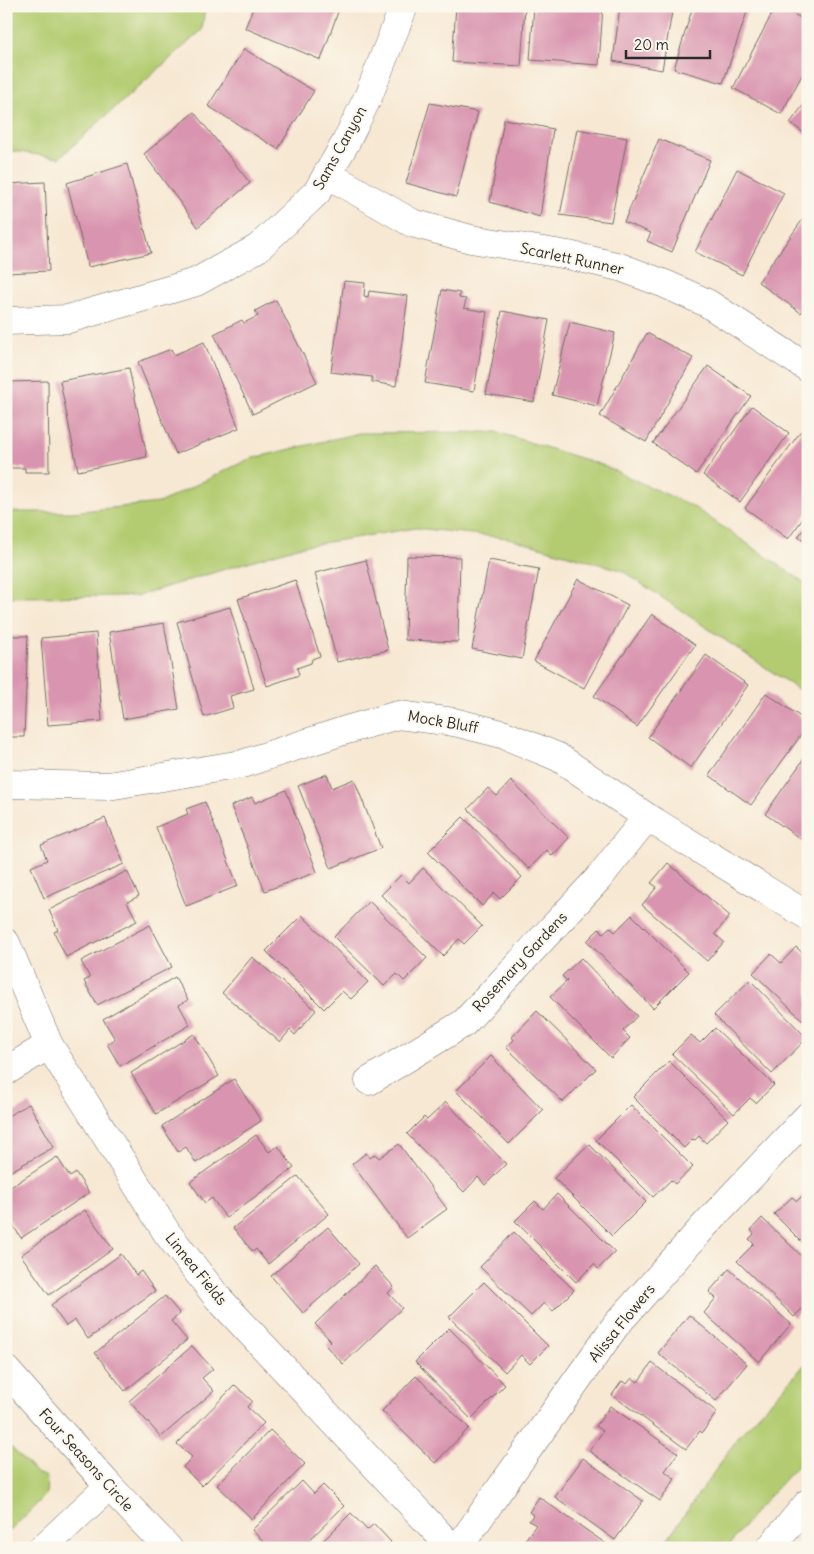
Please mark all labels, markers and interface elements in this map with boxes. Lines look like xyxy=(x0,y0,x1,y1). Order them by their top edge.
scale bar xyxy=(626,28,710,60)
text: 20 m xyxy=(634,35,669,54)
street label: Sams Canyon xyxy=(309,102,371,193)
street label: Scarlett Runner xyxy=(519,238,626,279)
street label: Mock Bluff xyxy=(406,706,481,737)
street label: Rosemary Gardens xyxy=(468,907,571,1016)
street label: Linnea Fields xyxy=(161,1228,232,1309)
street label: Alissa Flowers xyxy=(584,1280,659,1366)
street label: Four Seasons Circle xyxy=(35,1404,138,1515)

